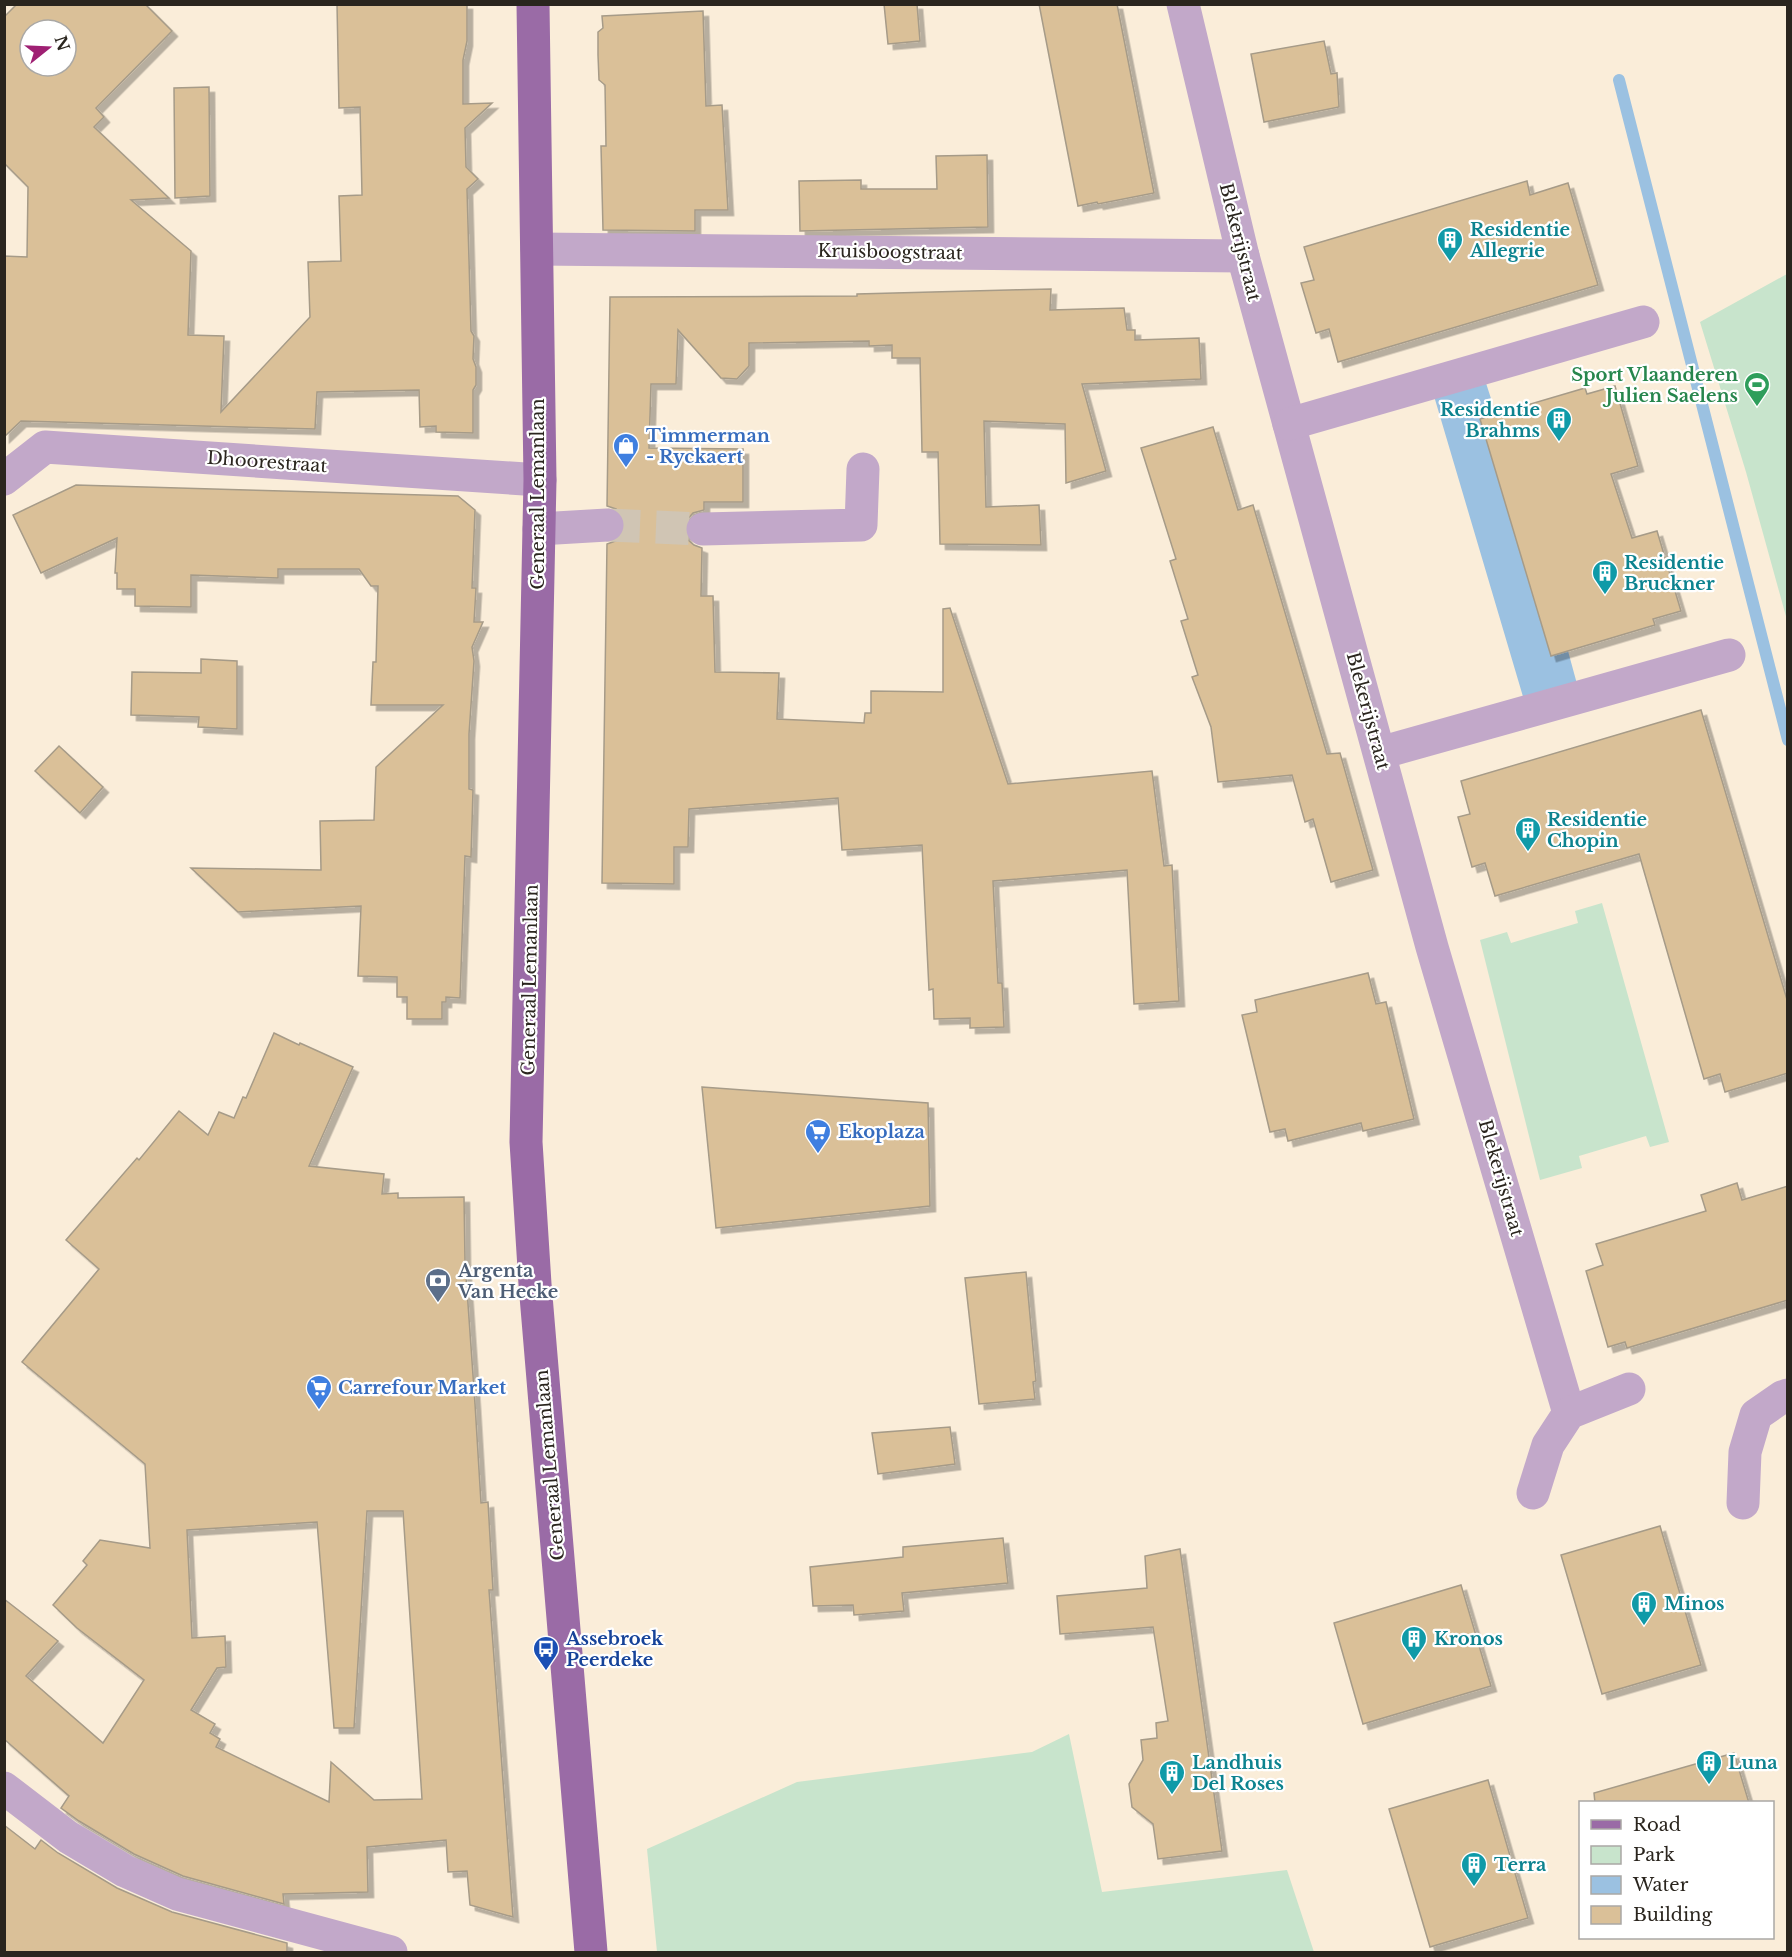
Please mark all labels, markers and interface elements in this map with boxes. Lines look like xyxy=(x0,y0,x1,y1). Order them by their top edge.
north arrow xyxy=(18,18,78,78)
text: N xyxy=(50,33,74,54)
street label: Blekerijstraat xyxy=(1215,181,1265,304)
place label: Residentie Allegrie xyxy=(1469,219,1570,262)
building icon: Residentie Allegrie xyxy=(1435,225,1465,263)
street label: Kruisboogstraat xyxy=(817,240,963,264)
place label: Sport Vlaanderen Julien Saelens xyxy=(1571,364,1738,407)
sports icon: Sport Vlaanderen Julien Saelens xyxy=(1742,370,1772,408)
street label: Generaal Lemanlaan xyxy=(527,398,549,590)
place label: Residentie Brahms xyxy=(1440,399,1540,442)
building icon: Residentie Brahms xyxy=(1544,405,1574,443)
place label: Timmerman - Ryckaert xyxy=(646,425,770,468)
shop icon: Timmerman - Ryckaert xyxy=(611,431,641,469)
street label: Dhoorestraat xyxy=(206,447,328,477)
place label: Residentie Bruckner xyxy=(1624,552,1724,595)
building icon: Residentie Bruckner xyxy=(1590,558,1620,596)
street label: Blekerijstraat xyxy=(1342,650,1394,773)
place label: Residentie Chopin xyxy=(1547,809,1647,852)
building icon: Residentie Chopin xyxy=(1513,815,1543,853)
street label: Generaal Lemanlaan xyxy=(517,884,543,1076)
supermarket icon: Ekoplaza xyxy=(803,1117,833,1155)
street label: Blekerijstraat xyxy=(1474,1117,1528,1239)
place label: Ekoplaza xyxy=(838,1121,926,1143)
place label: Argenta Van Hecke xyxy=(457,1260,558,1303)
bank icon: Argenta Van Hecke xyxy=(423,1266,453,1304)
street label: Generaal Lemanlaan xyxy=(531,1369,569,1561)
supermarket icon: Carrefour Market xyxy=(304,1373,334,1411)
place label: Carrefour Market xyxy=(338,1377,506,1399)
building icon: Minos xyxy=(1629,1589,1659,1627)
place label: Minos xyxy=(1664,1593,1724,1615)
building icon: Kronos xyxy=(1399,1624,1429,1662)
place label: Assebroek Peerdeke xyxy=(565,1628,664,1671)
place label: Kronos xyxy=(1434,1628,1503,1650)
bus stop icon: Assebroek Peerdeke xyxy=(531,1634,561,1672)
building icon: Luna xyxy=(1694,1748,1724,1786)
place label: Landhuis Del Roses xyxy=(1192,1752,1284,1795)
place label: Luna xyxy=(1728,1752,1778,1774)
building icon: Landhuis Del Roses xyxy=(1157,1758,1187,1796)
legend xyxy=(1579,1801,1774,1939)
text: Road xyxy=(1633,1814,1681,1836)
text: Park xyxy=(1633,1844,1675,1866)
building icon: Terra xyxy=(1459,1850,1489,1888)
place label: Terra xyxy=(1494,1854,1547,1876)
text: Water xyxy=(1632,1874,1689,1896)
text: Building xyxy=(1633,1904,1712,1926)

